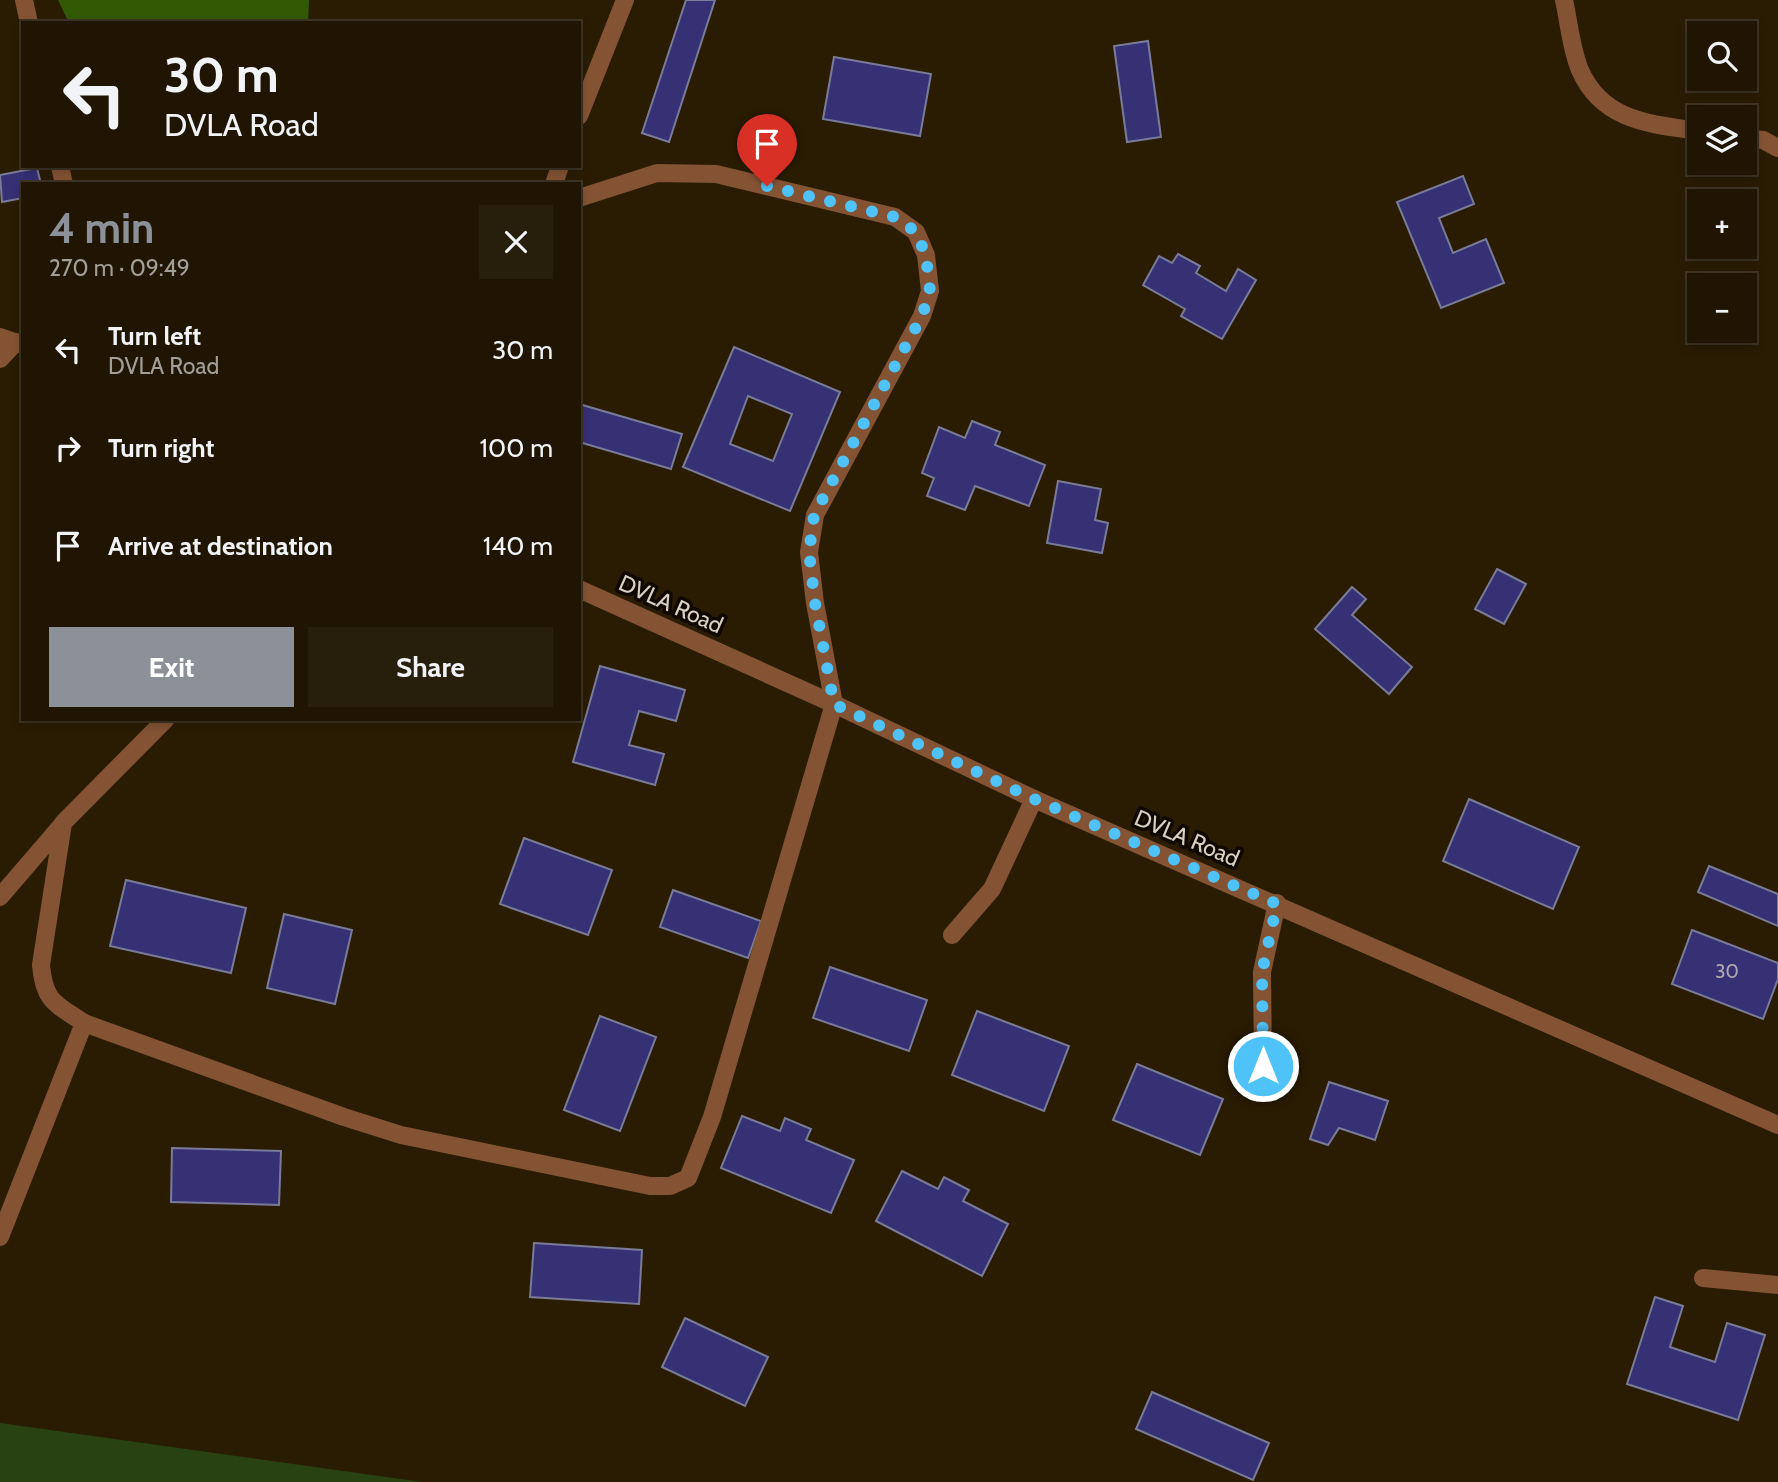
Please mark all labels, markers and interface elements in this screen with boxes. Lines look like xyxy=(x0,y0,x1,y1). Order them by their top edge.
map controls xyxy=(1687,21,1757,343)
button: search xyxy=(1687,21,1757,91)
text: 30 m xyxy=(164,45,279,104)
icon: left xyxy=(49,49,140,140)
text: DVLA Road xyxy=(164,105,319,144)
button: layers xyxy=(1687,105,1757,175)
pin xyxy=(737,114,797,186)
icon: arrive xyxy=(748,125,786,163)
button: + xyxy=(1687,189,1757,259)
text: 4 min xyxy=(49,202,154,254)
button: close xyxy=(479,205,553,279)
text: 270 m · 09:49 xyxy=(49,254,190,282)
button: − xyxy=(1687,273,1757,343)
text: Turn left xyxy=(108,320,201,352)
icon: left xyxy=(49,331,87,369)
text: 30 m xyxy=(492,334,553,366)
text: DVLA Road xyxy=(108,352,219,380)
icon: right xyxy=(49,429,87,467)
text: Turn right xyxy=(108,432,214,464)
text: 100 m xyxy=(480,432,553,464)
icon: arrive xyxy=(49,527,87,565)
text: Arrive at destination xyxy=(108,530,333,562)
text: 140 m xyxy=(483,530,553,562)
street label: DVLA Road xyxy=(615,569,727,639)
button: Exit xyxy=(49,627,294,707)
button: Share xyxy=(308,627,553,707)
street label: DVLA Road xyxy=(1130,803,1244,873)
house number: 30 xyxy=(1715,960,1739,983)
position arrow xyxy=(1226,1029,1300,1103)

